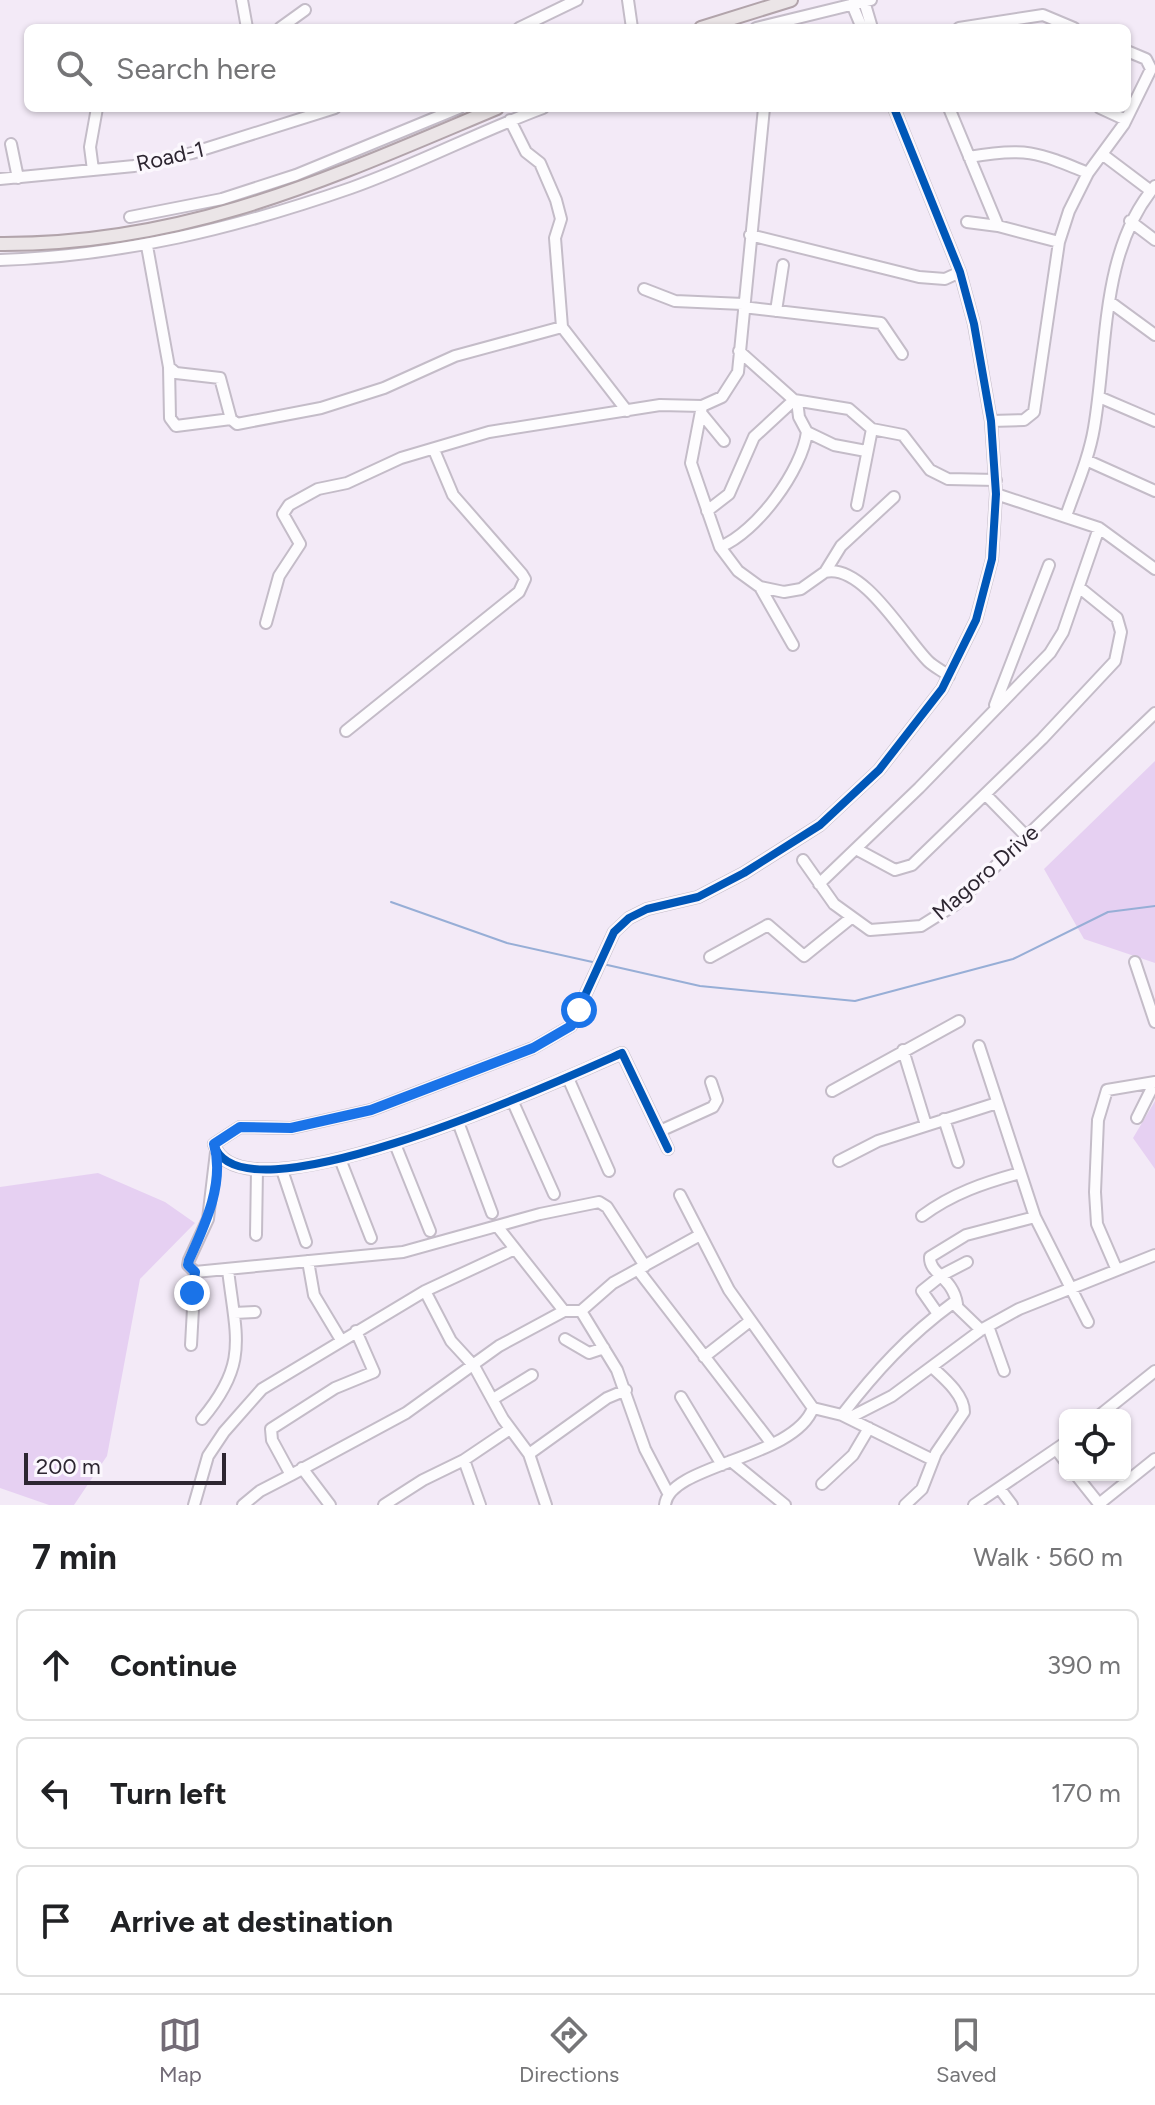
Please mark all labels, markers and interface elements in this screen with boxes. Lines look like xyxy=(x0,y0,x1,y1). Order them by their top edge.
search box xyxy=(24,24,1131,112)
icon: search xyxy=(52,46,96,90)
text: Search here xyxy=(116,50,276,87)
street label: Road-1 xyxy=(134,136,207,177)
street label: Magoro Drive xyxy=(927,819,1044,926)
route start xyxy=(561,992,597,1028)
route end xyxy=(174,1275,210,1311)
map controls xyxy=(1059,1409,1131,1481)
button: locate xyxy=(1059,1409,1131,1481)
scale bar xyxy=(24,1449,226,1485)
text: 200 m xyxy=(36,1453,101,1480)
text: 7 min xyxy=(32,1537,117,1578)
text: Walk · 560 m xyxy=(973,1541,1123,1573)
icon: ahead xyxy=(34,1643,78,1687)
text: Continue xyxy=(110,1647,237,1684)
text: 390 m xyxy=(1047,1649,1121,1681)
icon: left xyxy=(34,1771,78,1815)
text: Turn left xyxy=(110,1775,227,1812)
text: 170 m xyxy=(1051,1777,1121,1809)
icon: arrive xyxy=(34,1899,78,1943)
text: Arrive at destination xyxy=(110,1903,393,1940)
tab: Map xyxy=(158,2013,202,2088)
tab: Directions xyxy=(519,2013,619,2088)
tab: Saved xyxy=(936,2013,997,2088)

